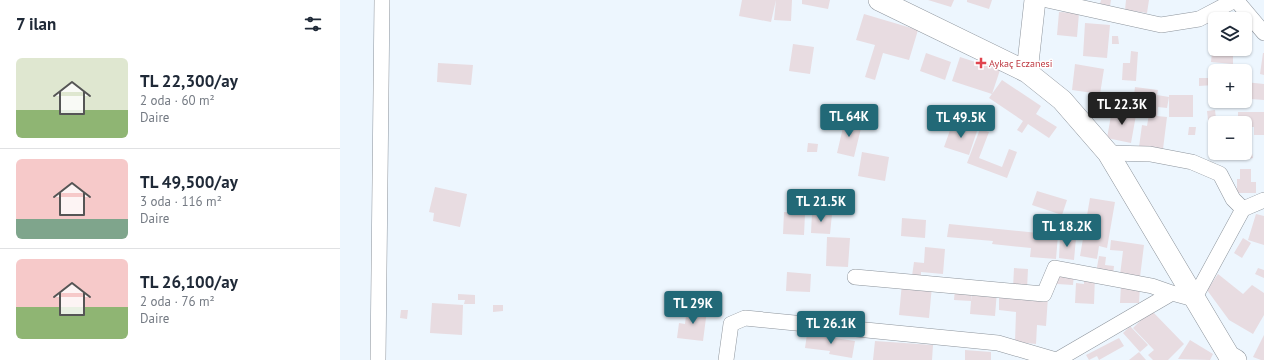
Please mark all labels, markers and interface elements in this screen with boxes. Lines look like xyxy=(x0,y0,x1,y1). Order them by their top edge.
map controls xyxy=(1208,12,1252,160)
button: layers xyxy=(1208,12,1252,56)
text: 7 ilan xyxy=(16,13,56,35)
icon: filters xyxy=(302,13,324,35)
place label: Aykaç Eczanesi xyxy=(989,57,1052,70)
marker: Aykaç Eczanesi xyxy=(976,58,986,68)
button: + xyxy=(1208,64,1252,108)
text: TL 22,300/ay xyxy=(140,70,238,92)
icon: home xyxy=(48,74,96,122)
text: 2 oda · 60 m² xyxy=(140,92,215,109)
pin: TL 22.3K xyxy=(1081,92,1163,126)
text: TL 22.3K xyxy=(1097,96,1147,113)
pin: TL 64K xyxy=(816,104,882,138)
pin: TL 49.5K xyxy=(920,105,1002,139)
text: TL 64K xyxy=(829,108,869,125)
text: Daire xyxy=(140,109,169,126)
text: TL 49.5K xyxy=(936,109,986,126)
button: − xyxy=(1208,116,1252,160)
text: TL 49,500/ay xyxy=(140,171,238,193)
icon: home xyxy=(48,175,96,223)
pin: TL 21.5K xyxy=(780,189,862,223)
text: 3 oda · 116 m² xyxy=(140,193,222,210)
text: TL 21.5K xyxy=(796,193,846,210)
text: Daire xyxy=(140,210,169,227)
pin: TL 18.2K xyxy=(1026,214,1108,248)
text: TL 18.2K xyxy=(1042,218,1092,235)
text: TL 26,100/ay xyxy=(140,271,238,293)
icon: home xyxy=(48,275,96,323)
pin: TL 29K xyxy=(660,291,726,325)
text: 2 oda · 76 m² xyxy=(140,293,215,310)
text: TL 29K xyxy=(673,295,713,312)
text: Daire xyxy=(140,310,169,327)
pin: TL 26.1K xyxy=(790,311,872,345)
text: TL 26.1K xyxy=(806,315,856,332)

